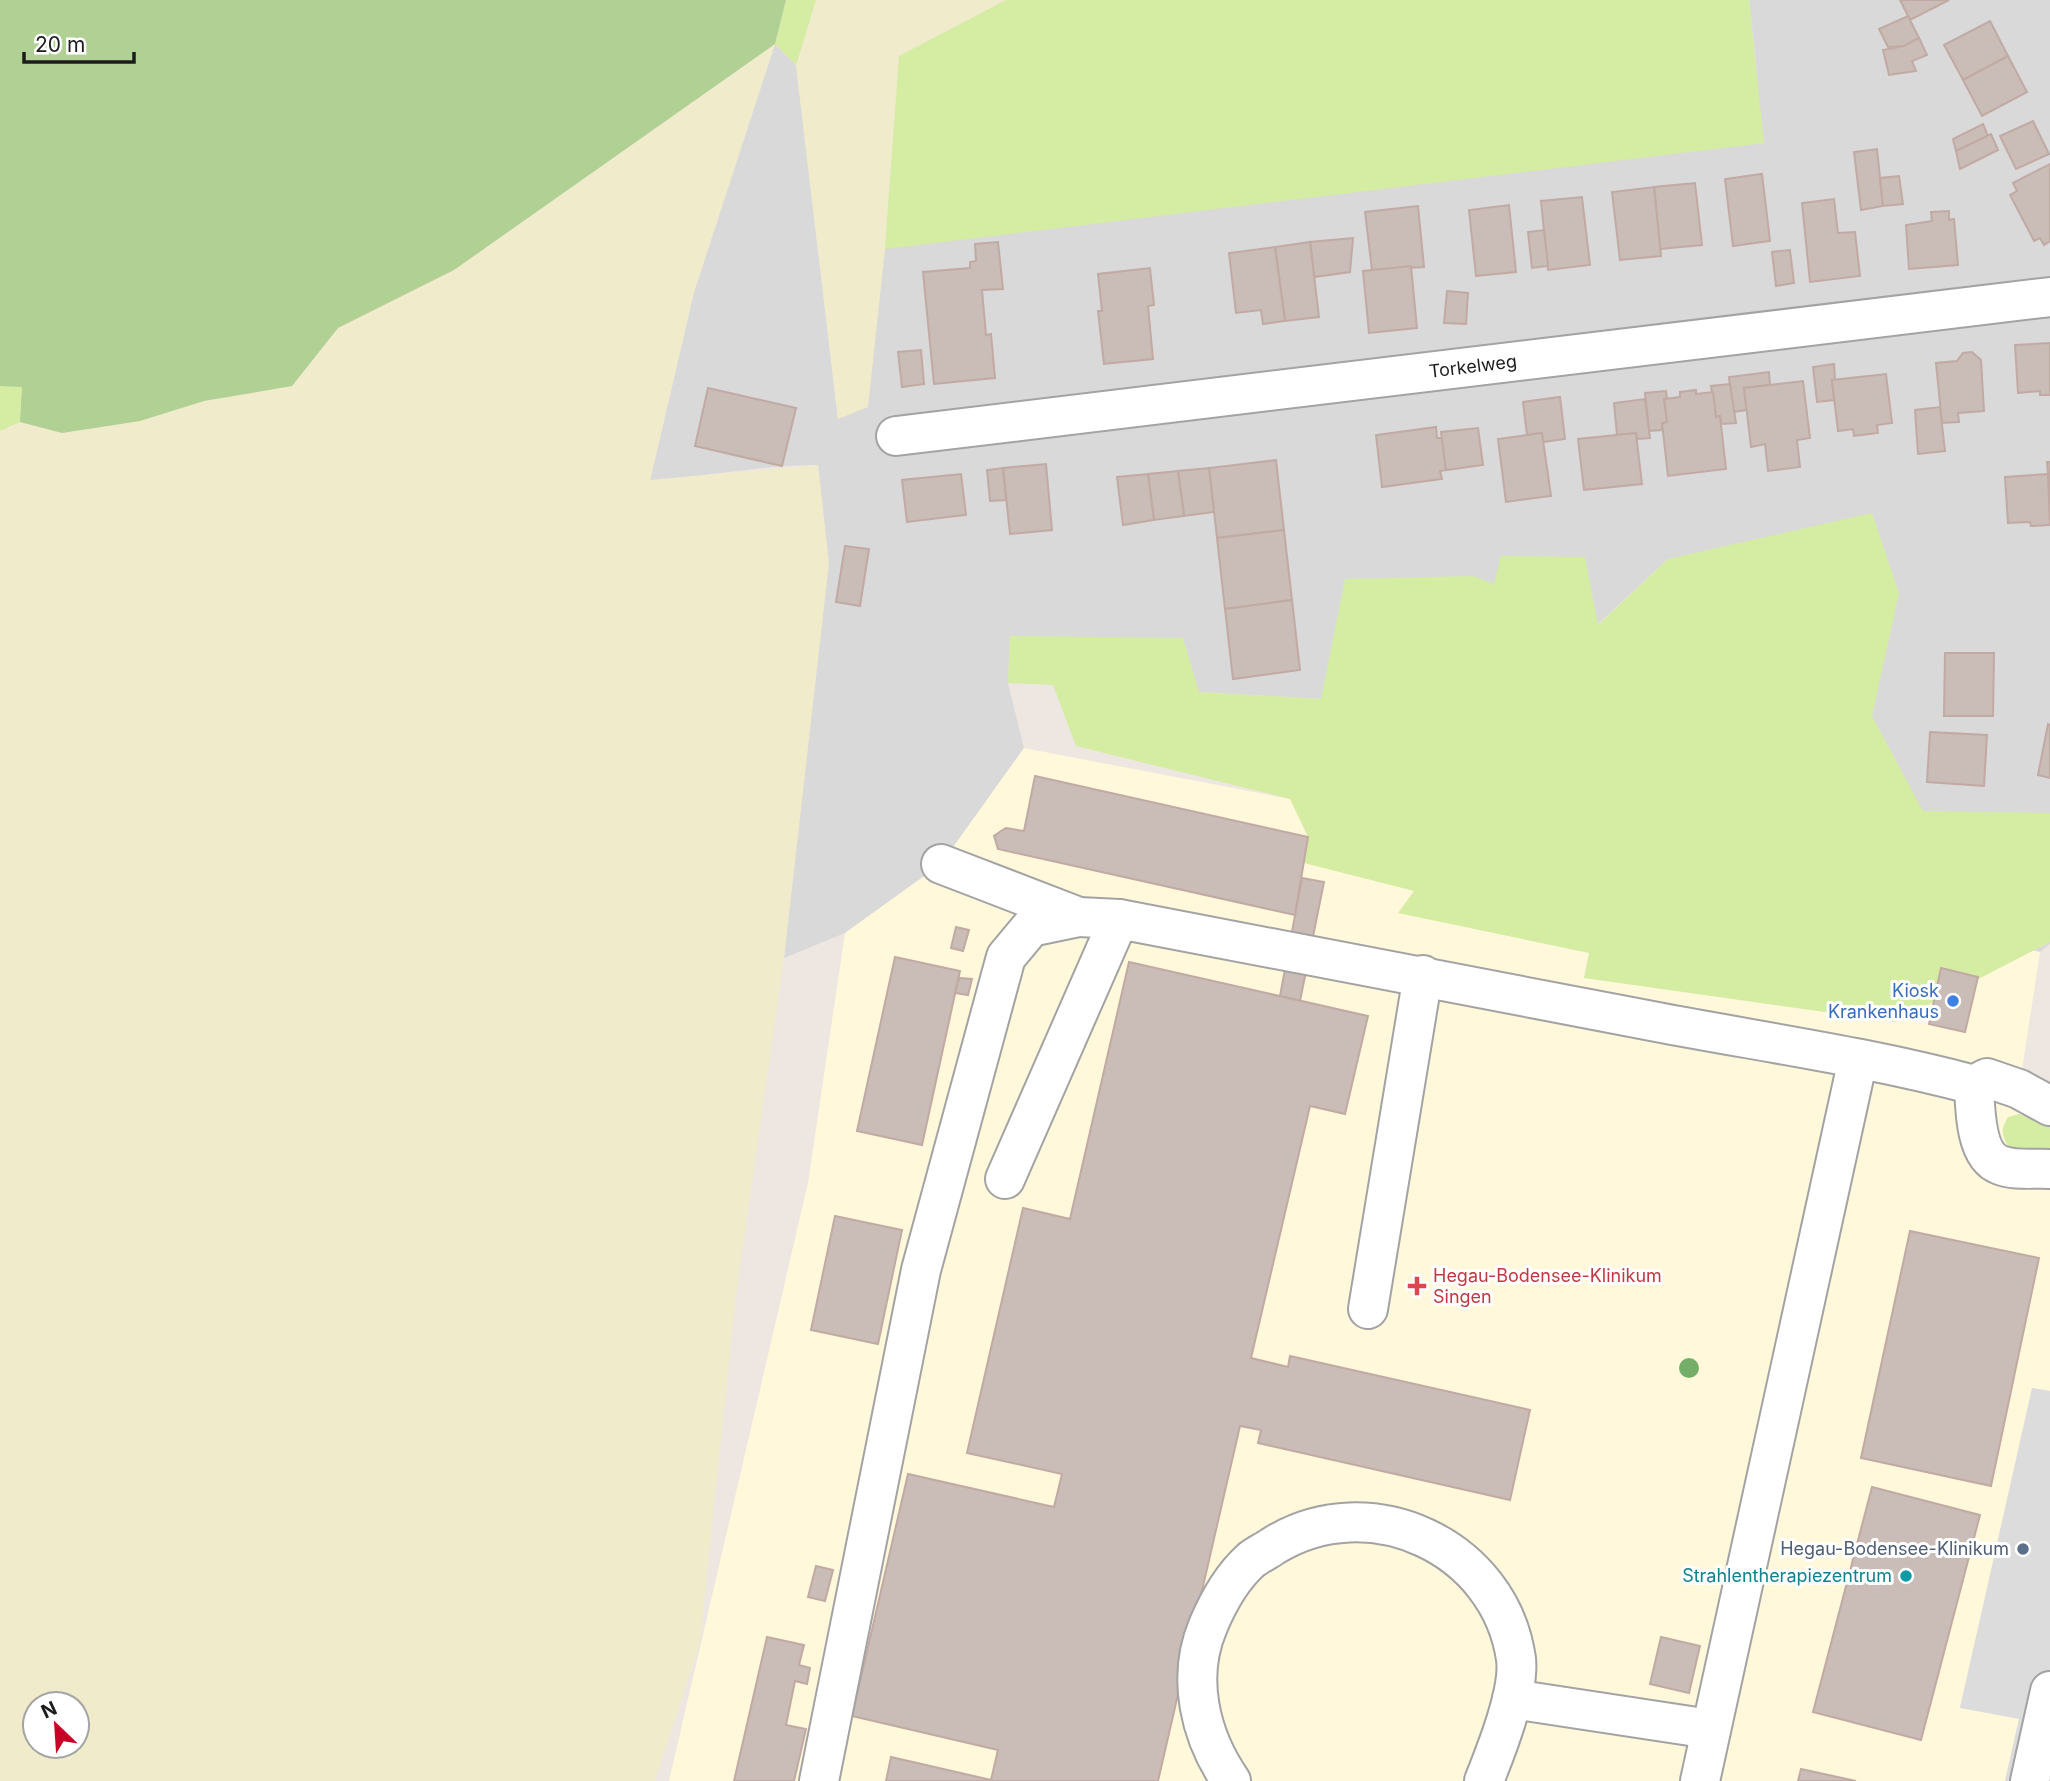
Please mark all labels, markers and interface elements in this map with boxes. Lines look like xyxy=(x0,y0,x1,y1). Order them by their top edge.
scale bar xyxy=(24,21,135,65)
text: 20 m xyxy=(35,32,85,57)
street label: Torkelweg xyxy=(1428,350,1518,382)
place label: Kiosk Krankenhaus xyxy=(1828,980,1939,1022)
marker: Kiosk Krankenhaus xyxy=(1945,993,1961,1009)
place label: Hegau-Bodensee-Klinikum Singen xyxy=(1433,1265,1662,1307)
marker: Hegau-Bodensee-Klinikum Singen xyxy=(1407,1276,1427,1296)
place label: Hegau-Bodensee-Klinikum xyxy=(1780,1538,2009,1559)
marker: Hegau-Bodensee-Klinikum xyxy=(2015,1541,2031,1557)
place label: Strahlentherapiezentrum xyxy=(1682,1565,1892,1586)
marker: Strahlentherapiezentrum xyxy=(1898,1568,1914,1584)
north arrow xyxy=(21,1690,91,1760)
text: N xyxy=(38,1697,60,1724)

